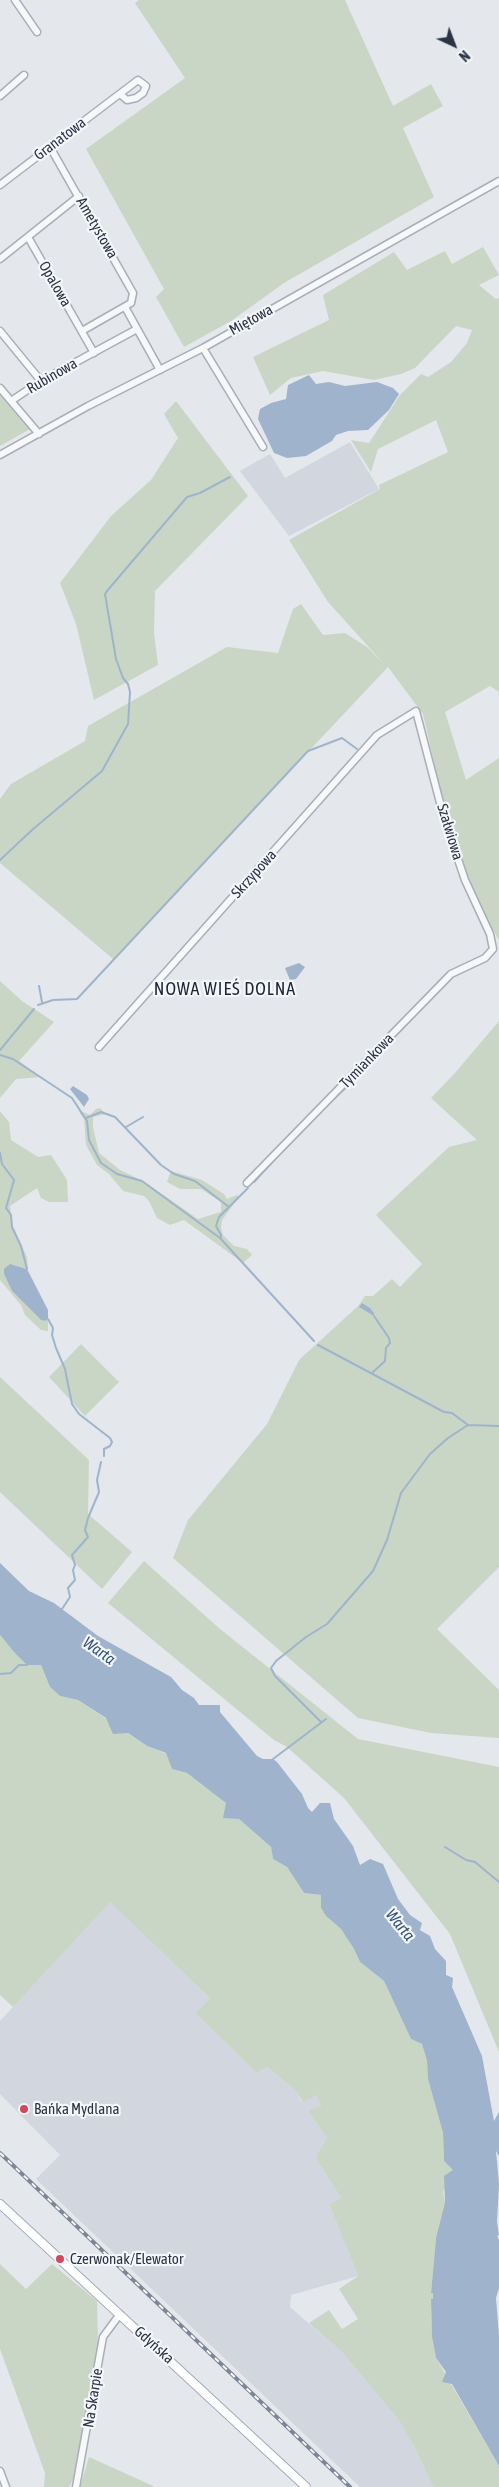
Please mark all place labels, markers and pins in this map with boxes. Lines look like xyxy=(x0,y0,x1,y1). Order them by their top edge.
place label: Bańka Mydlana xyxy=(34,2100,119,2118)
marker: Bańka Mydlana xyxy=(18,2103,30,2115)
place label: Czerwonak/Elewator xyxy=(70,2250,183,2268)
marker: Czerwonak/Elewator xyxy=(54,2253,66,2265)

